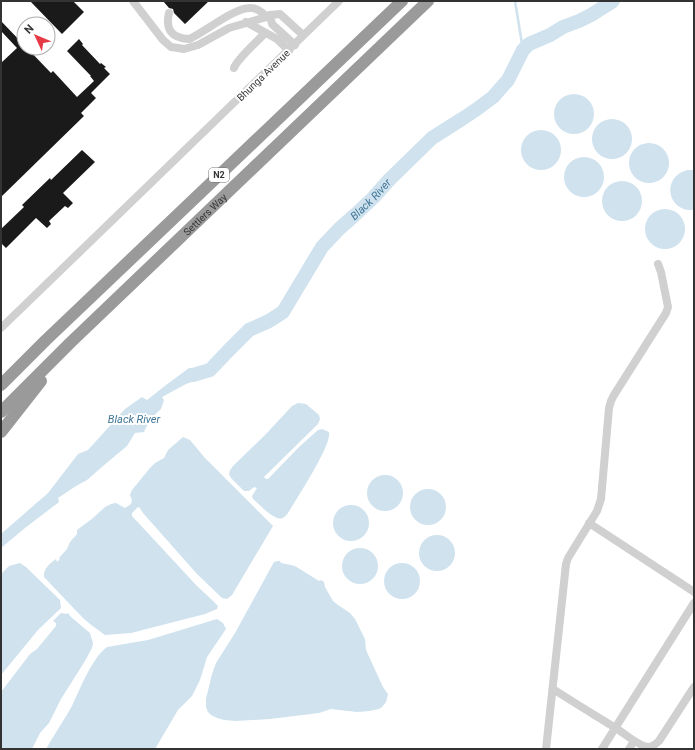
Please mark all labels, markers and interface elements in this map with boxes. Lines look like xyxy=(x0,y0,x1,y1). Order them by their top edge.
north arrow xyxy=(16,16,56,56)
text: N xyxy=(22,22,37,37)
street label: Bhunga Avenue xyxy=(235,47,292,103)
road number: N2 xyxy=(209,168,229,182)
water label: Black River xyxy=(348,176,394,223)
street label: Settlers Way xyxy=(181,191,229,238)
water label: Black River xyxy=(108,413,161,426)

